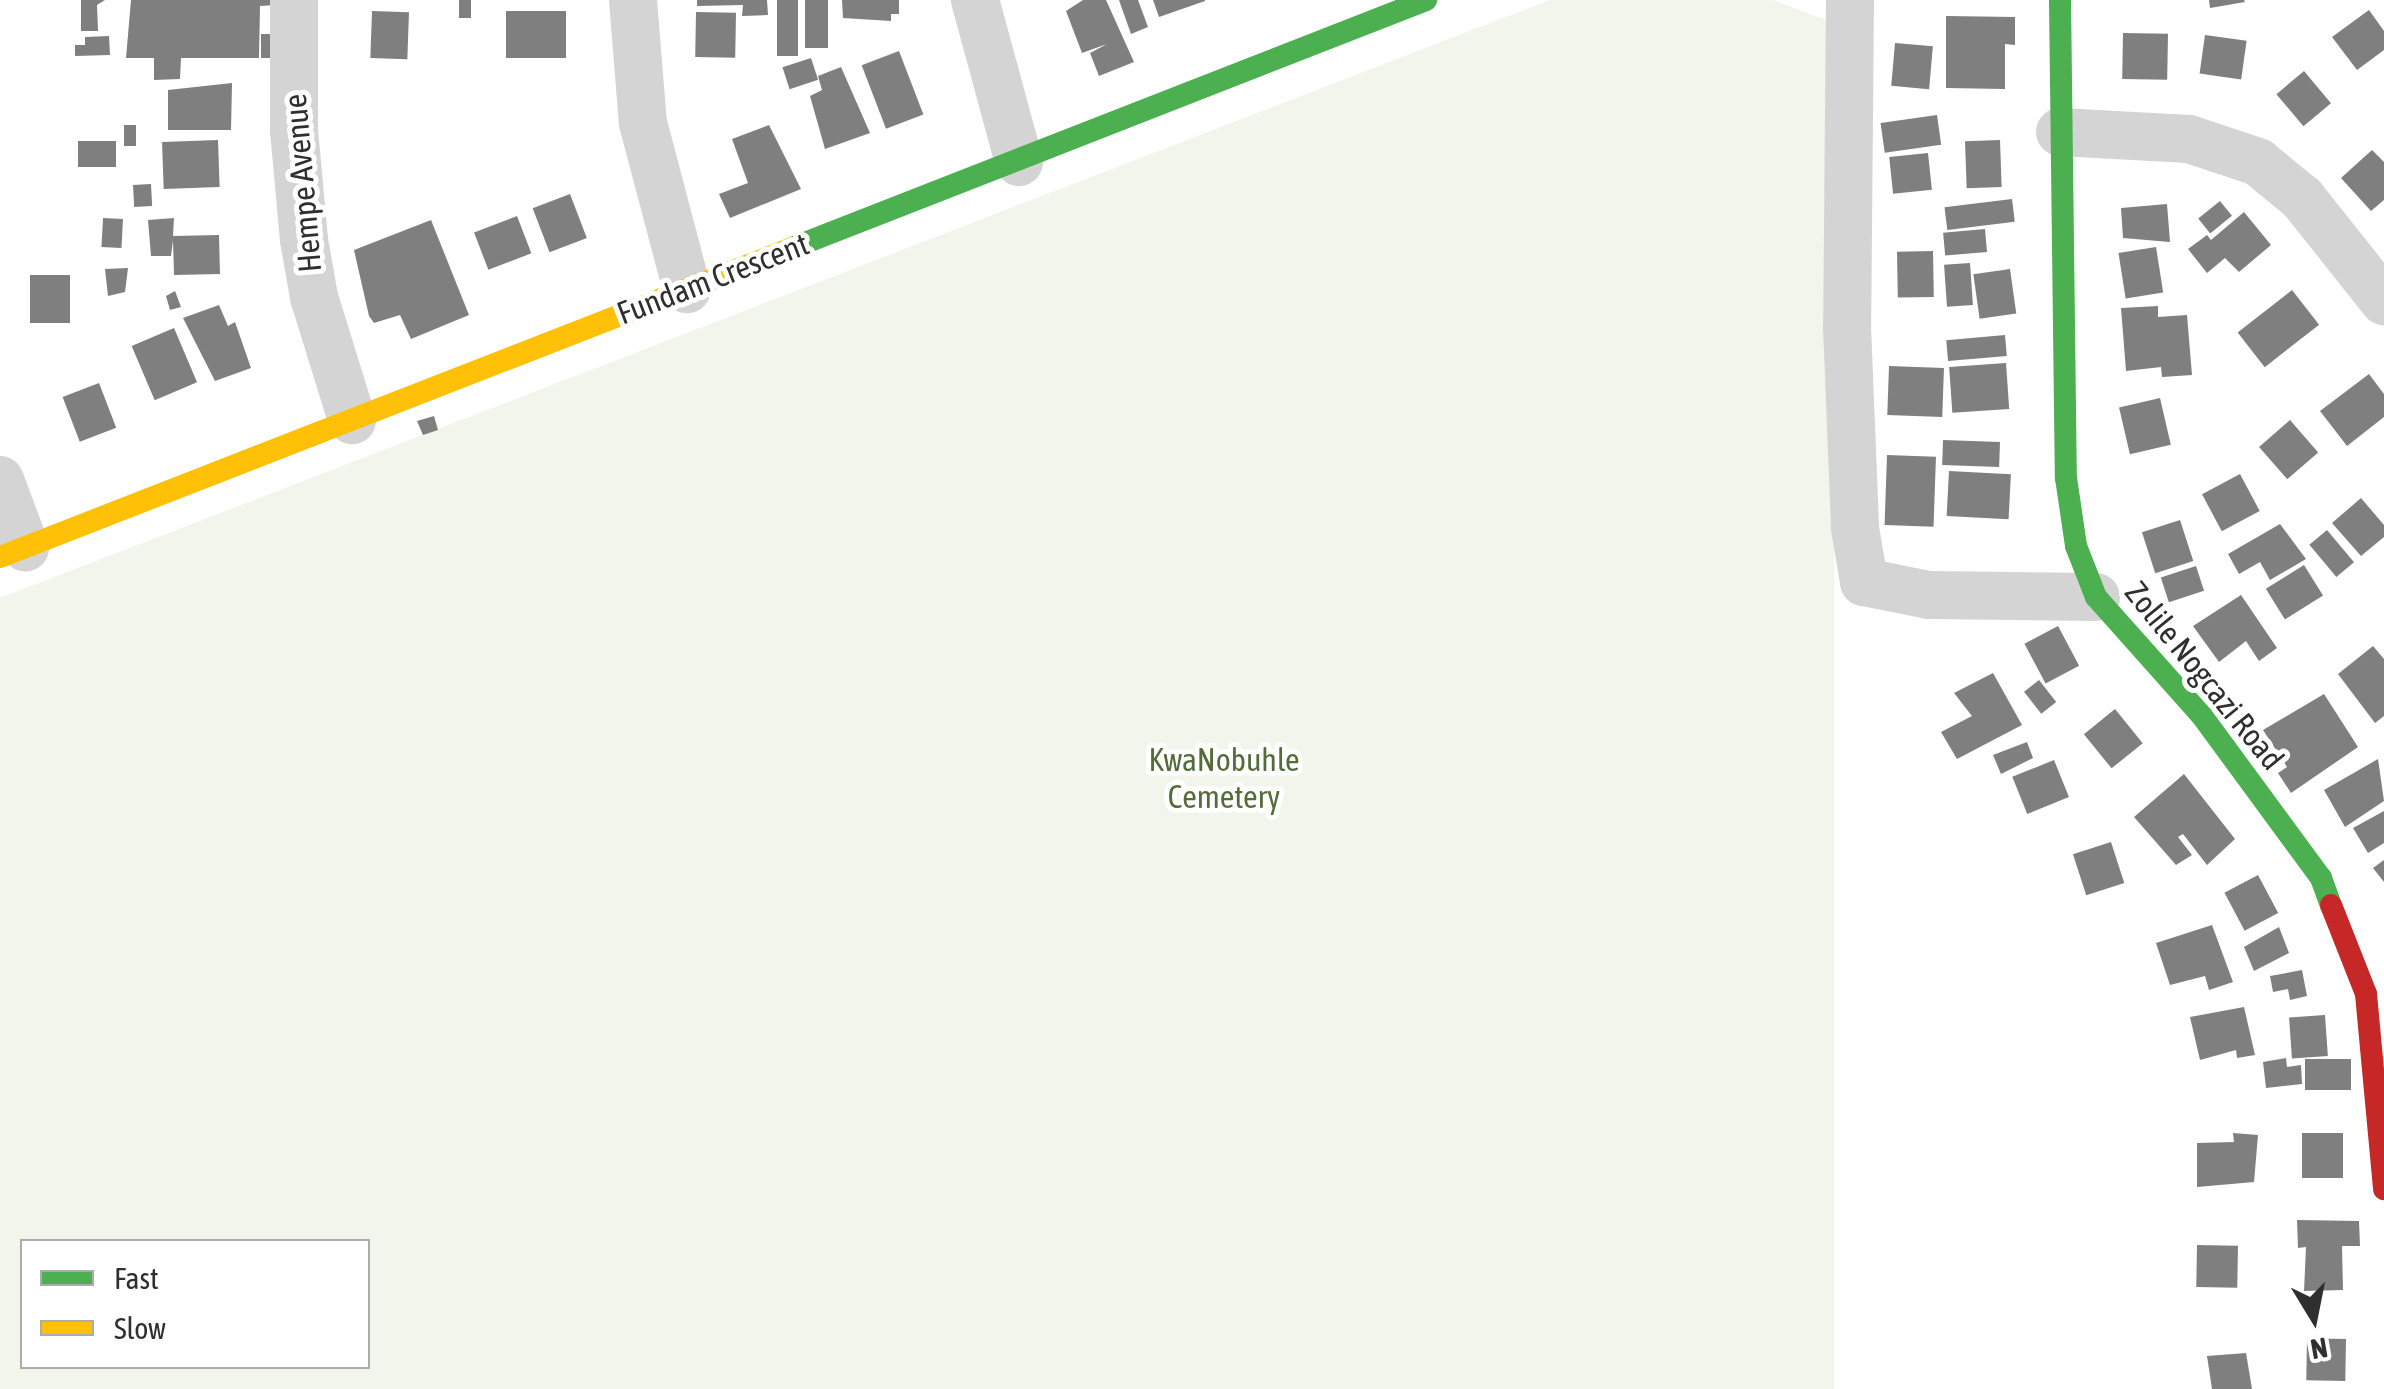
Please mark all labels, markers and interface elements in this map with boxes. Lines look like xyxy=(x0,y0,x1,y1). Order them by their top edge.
street label: Hempe Avenue xyxy=(276,92,330,274)
street label: Fundam Crescent xyxy=(612,225,814,333)
street label: Zolile Nogcazi Road xyxy=(2117,574,2291,778)
park label: KwaNobuhle Cemetery xyxy=(1148,742,1300,817)
legend xyxy=(20,1239,370,1369)
text: Fast xyxy=(114,1261,159,1295)
north arrow xyxy=(2264,1269,2364,1369)
text: Slow xyxy=(114,1311,166,1345)
text: N xyxy=(2308,1331,2330,1366)

